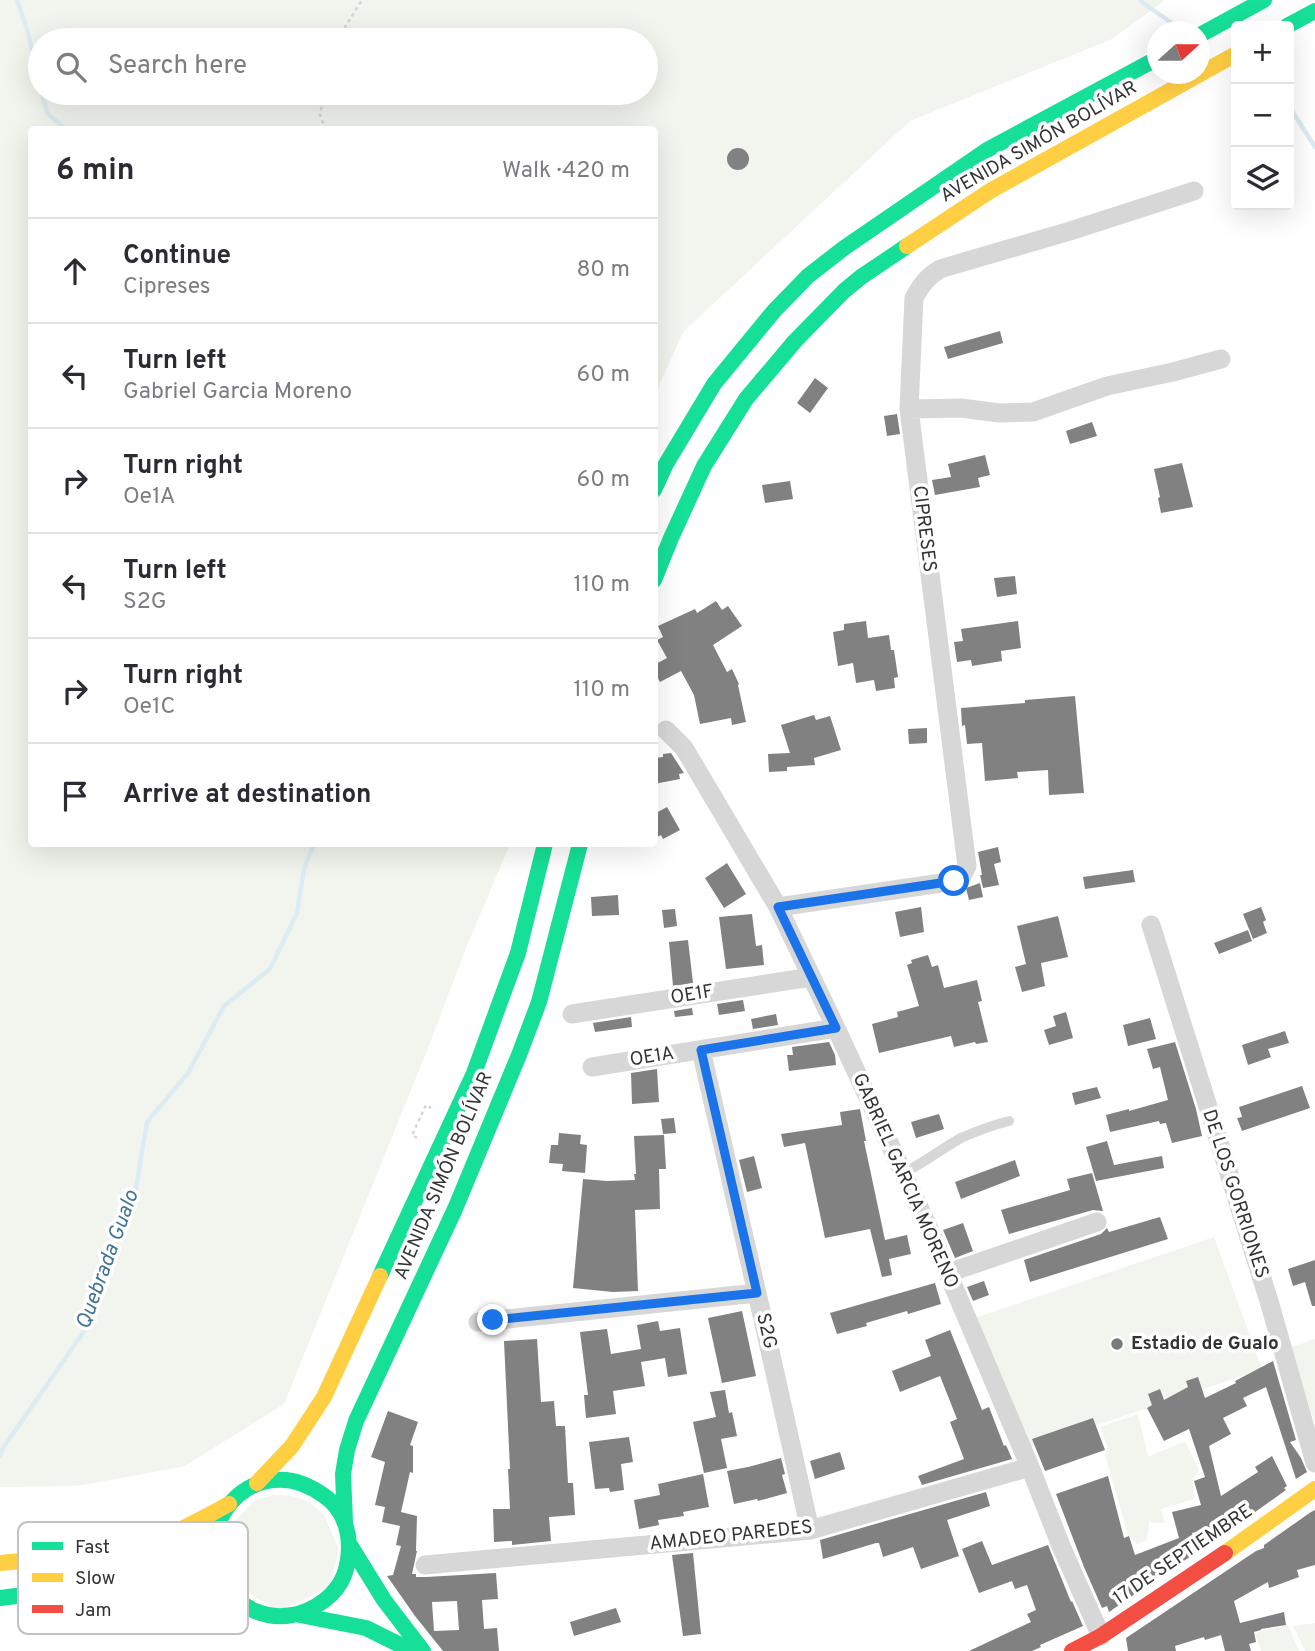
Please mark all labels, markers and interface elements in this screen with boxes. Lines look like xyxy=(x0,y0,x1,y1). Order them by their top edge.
north arrow xyxy=(1147,21,1210,84)
map controls xyxy=(1231,21,1294,210)
button: + xyxy=(1231,21,1294,84)
search box xyxy=(28,28,658,105)
icon: search xyxy=(52,48,90,86)
text: Search here xyxy=(108,50,247,83)
street label: AVENIDA SIMÓN BOLÍVAR xyxy=(936,75,1142,208)
button: − xyxy=(1231,84,1294,147)
button: layers xyxy=(1231,147,1294,210)
text: 6 min xyxy=(56,153,134,190)
text: Walk · 420 m xyxy=(502,157,630,186)
text: Continue xyxy=(123,240,231,273)
icon: ahead xyxy=(56,252,94,290)
text: 80 m xyxy=(577,256,630,285)
text: Cipreses xyxy=(123,273,211,302)
text: Turn left xyxy=(123,345,227,378)
icon: left xyxy=(56,357,94,395)
text: 60 m xyxy=(577,361,630,390)
text: Gabriel Garcia Moreno xyxy=(123,378,352,407)
text: Turn right xyxy=(123,450,243,483)
icon: right xyxy=(56,462,94,500)
text: 60 m xyxy=(577,466,630,495)
text: Oe1A xyxy=(123,483,175,512)
street label: CIPRESES xyxy=(907,484,941,574)
text: Turn left xyxy=(123,555,227,588)
icon: left xyxy=(56,567,94,605)
text: 110 m xyxy=(573,571,630,600)
text: S2G xyxy=(123,588,167,617)
text: Turn right xyxy=(123,660,243,693)
icon: right xyxy=(56,672,94,710)
text: 110 m xyxy=(573,676,630,705)
text: Oe1C xyxy=(123,693,175,722)
icon: arrive xyxy=(56,777,94,815)
text: Arrive at destination xyxy=(123,779,371,812)
route start xyxy=(938,865,969,896)
street label: OE1F xyxy=(669,980,715,1010)
street label: OE1A xyxy=(628,1042,676,1072)
street label: AVENIDA SIMÓN BOLÍVAR xyxy=(388,1068,499,1284)
street label: GABRIEL GARCIA MORENO xyxy=(847,1070,963,1292)
street label: DE LOS GORRIONES xyxy=(1196,1106,1274,1282)
water label: Quebrada Gualo xyxy=(70,1186,146,1333)
route end xyxy=(477,1304,508,1335)
street label: S2G xyxy=(750,1311,782,1351)
place label: Estadio de Gualo xyxy=(1131,1332,1279,1356)
marker: Estadio de Gualo xyxy=(1109,1336,1125,1352)
street label: 17 DE SEPTIEMBRE xyxy=(1109,1500,1257,1610)
street label: AMADEO PAREDES xyxy=(648,1515,814,1557)
legend xyxy=(18,1522,248,1634)
text: Fast xyxy=(75,1536,110,1560)
text: Slow xyxy=(75,1567,115,1591)
text: Jam xyxy=(75,1599,112,1623)

